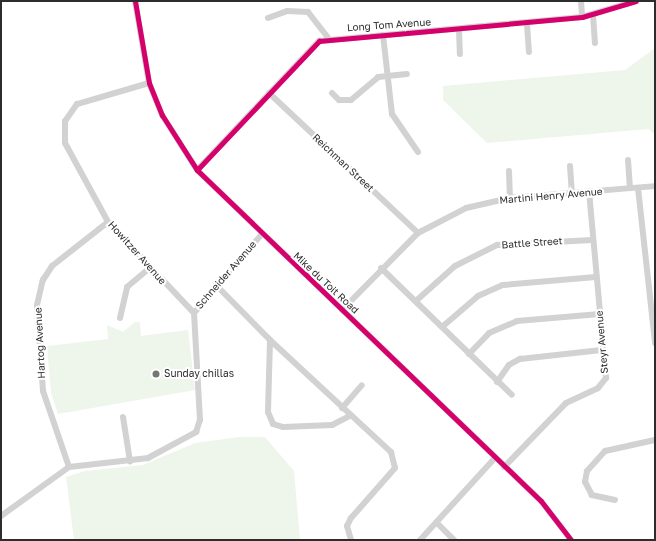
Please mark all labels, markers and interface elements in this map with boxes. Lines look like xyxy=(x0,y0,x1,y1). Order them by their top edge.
street label: Long Tom Avenue xyxy=(347,16,431,34)
street label: Reichman Street xyxy=(310,131,376,195)
street label: Martini Henry Avenue xyxy=(499,186,603,206)
street label: Howitzer Avenue xyxy=(105,219,169,287)
street label: Battle Street xyxy=(501,235,563,251)
street label: Schneider Avenue xyxy=(193,239,259,311)
street label: Mike du Toit Road xyxy=(291,250,361,316)
street label: Hartog Avenue xyxy=(32,307,48,379)
street label: Steyr Avenue xyxy=(593,310,611,374)
place label: Sunday chillas xyxy=(164,368,234,380)
marker: Sunday chillas xyxy=(151,369,161,379)

